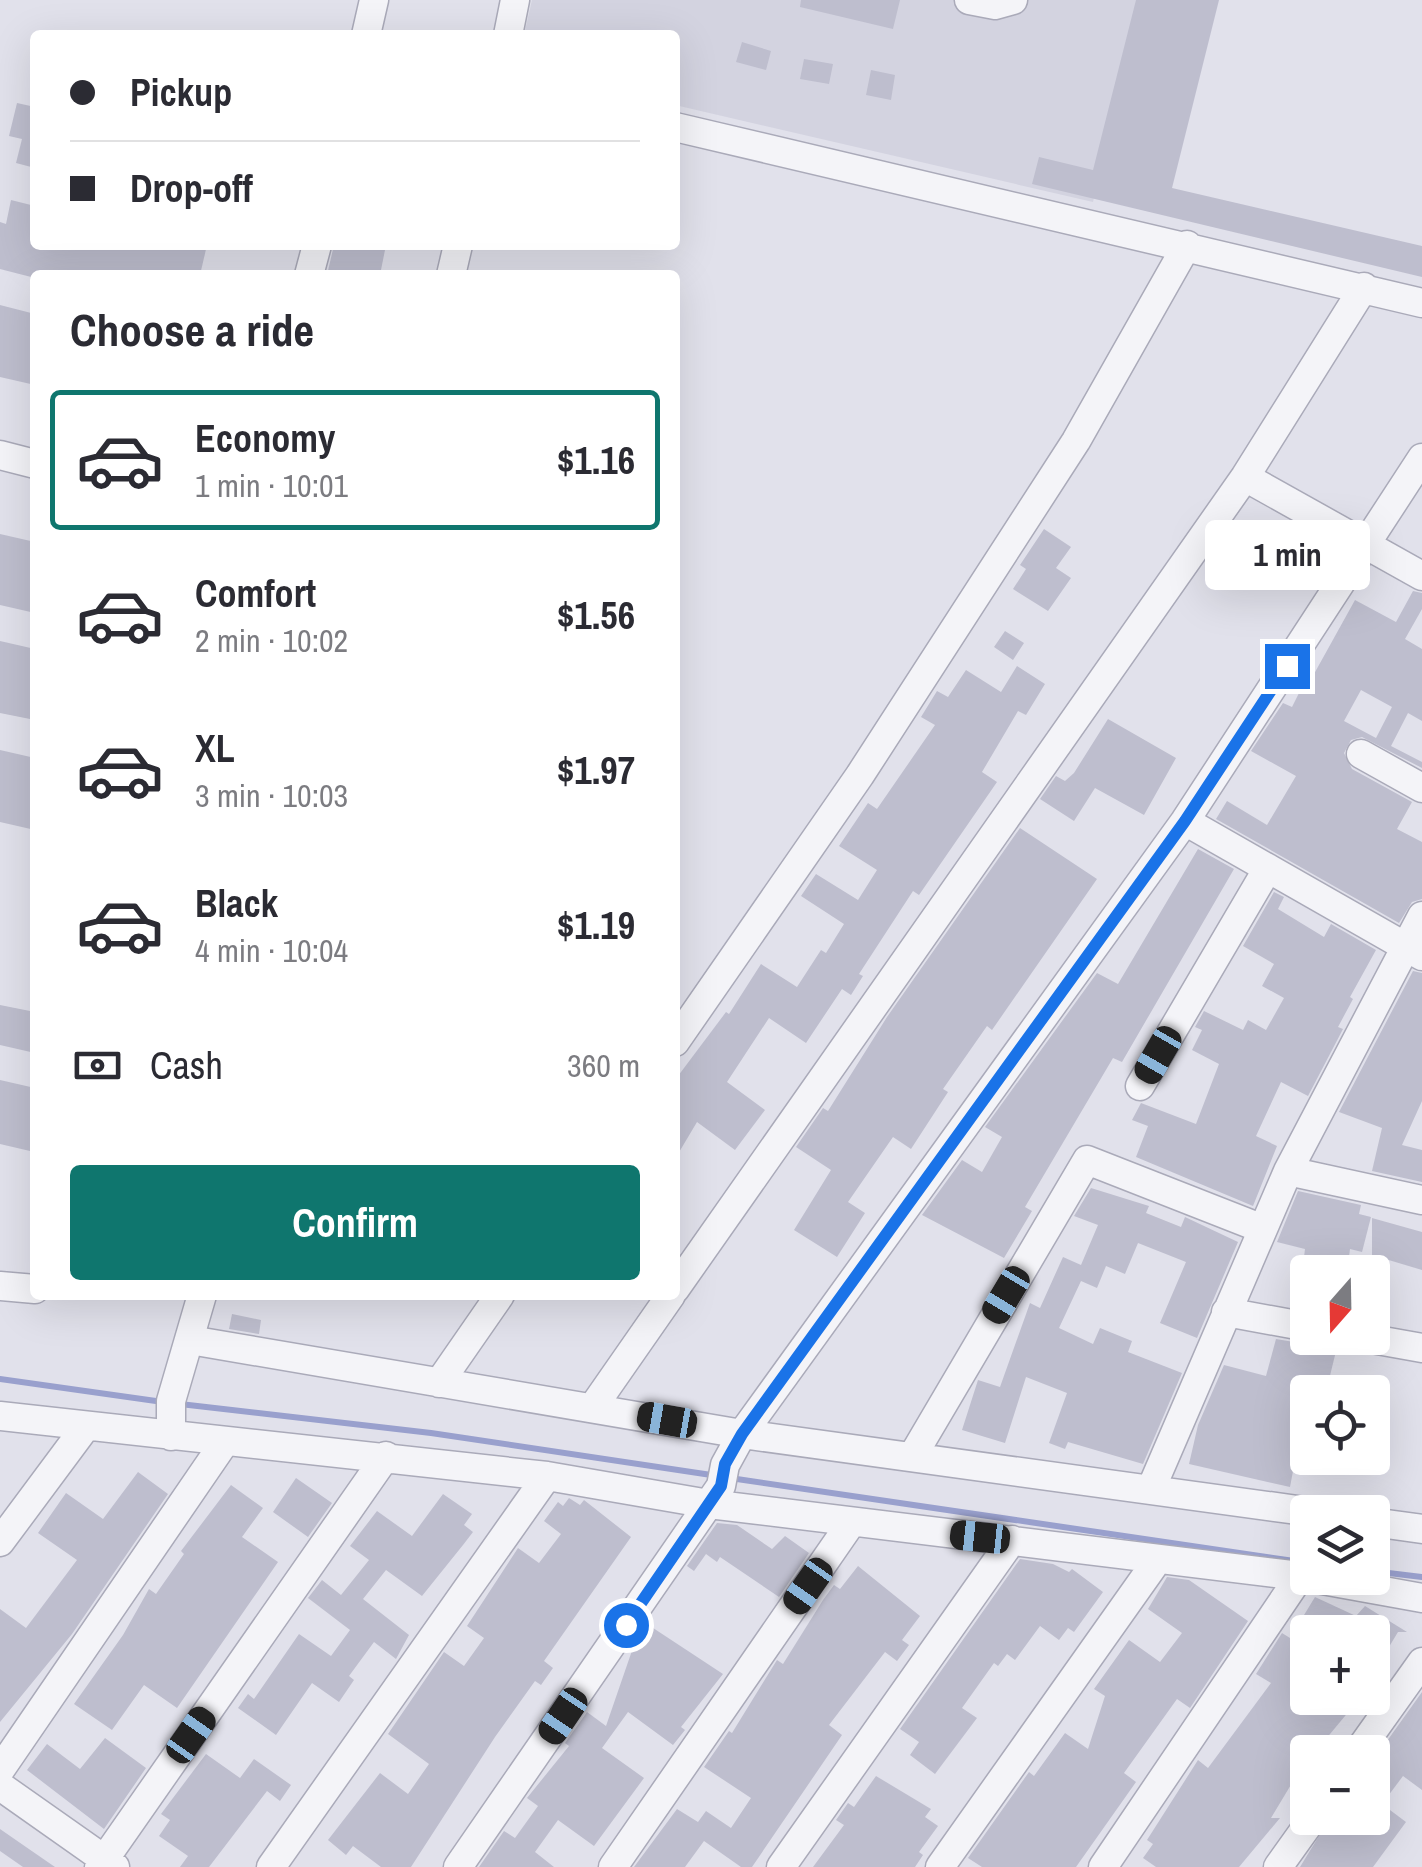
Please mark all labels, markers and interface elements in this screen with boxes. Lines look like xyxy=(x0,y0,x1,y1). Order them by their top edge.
text: Pickup xyxy=(130,67,232,118)
text: Drop-off xyxy=(130,163,253,214)
text: Choose a ride xyxy=(70,299,314,360)
text: Economy xyxy=(195,413,335,464)
icon: car xyxy=(75,415,165,505)
text: $1.16 xyxy=(557,435,635,486)
text: 1 min · 10:01 xyxy=(195,464,348,507)
callout: 1 min xyxy=(1204,521,1370,591)
text: 1 min xyxy=(1253,533,1322,576)
text: Comfort xyxy=(195,568,316,619)
icon: car xyxy=(75,570,165,660)
text: $1.56 xyxy=(557,590,635,641)
text: 2 min · 10:02 xyxy=(195,619,348,662)
route end xyxy=(1265,644,1310,689)
text: XL xyxy=(195,723,235,774)
icon: car xyxy=(75,725,165,815)
text: $1.97 xyxy=(557,745,635,796)
text: 3 min · 10:03 xyxy=(195,774,348,817)
text: Black xyxy=(195,878,278,929)
icon: car xyxy=(75,880,165,970)
text: $1.19 xyxy=(557,900,635,951)
text: 4 min · 10:04 xyxy=(195,929,348,972)
car xyxy=(1130,1022,1186,1088)
icon: cash xyxy=(70,1038,125,1093)
text: Cash xyxy=(150,1040,223,1091)
text: 360 m xyxy=(567,1044,640,1087)
button: Confirm xyxy=(70,1165,640,1280)
north arrow xyxy=(1290,1255,1390,1355)
map controls xyxy=(1290,1255,1390,1835)
car xyxy=(978,1262,1034,1328)
button: locate xyxy=(1290,1375,1390,1475)
car xyxy=(635,1400,699,1440)
button: layers xyxy=(1290,1495,1390,1595)
car xyxy=(949,1519,1011,1555)
car xyxy=(779,1553,837,1619)
route start xyxy=(604,1603,649,1648)
button: + xyxy=(1290,1615,1390,1715)
car xyxy=(534,1683,592,1749)
car xyxy=(162,1702,220,1768)
button: − xyxy=(1290,1735,1390,1835)

